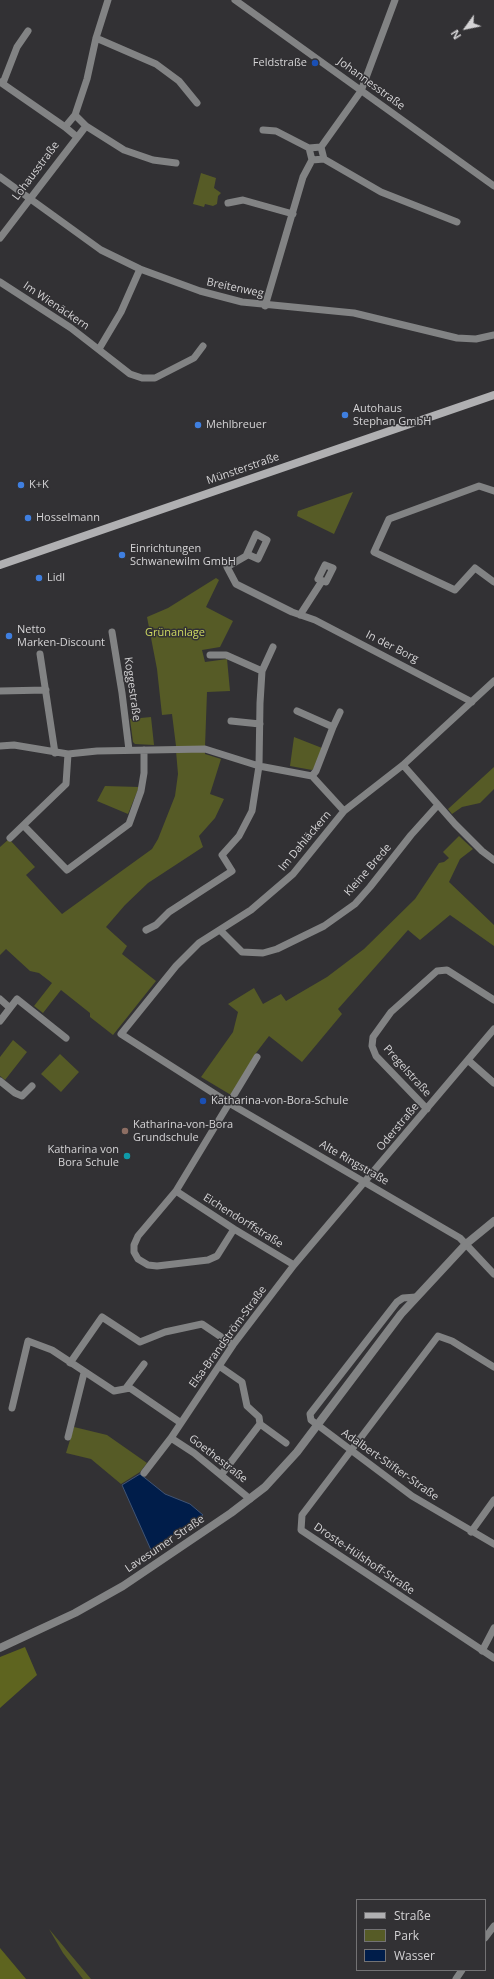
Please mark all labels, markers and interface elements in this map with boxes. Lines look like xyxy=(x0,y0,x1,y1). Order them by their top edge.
north arrow xyxy=(446,8,486,48)
text: N xyxy=(447,27,464,43)
street label: Johannesstraße xyxy=(335,55,407,113)
place label: Feldstraße xyxy=(253,56,307,70)
marker: Feldstraße xyxy=(310,58,320,68)
street label: Lohausstraße xyxy=(10,139,62,203)
street label: Breitenweg xyxy=(205,276,265,300)
street label: Im Wienäckern xyxy=(21,279,91,333)
place label: Autohaus Stephan GmbH xyxy=(353,402,431,428)
marker: Autohaus Stephan GmbH xyxy=(340,410,350,420)
place label: Mehlbreuer xyxy=(206,418,266,432)
marker: Mehlbreuer xyxy=(193,420,203,430)
street label: Münsterstraße xyxy=(205,450,281,488)
place label: K+K xyxy=(29,478,49,492)
marker: K+K xyxy=(16,480,26,490)
place label: Hosselmann xyxy=(36,511,100,525)
marker: Hosselmann xyxy=(23,513,33,523)
place label: Einrichtungen Schwanewilm GmbH xyxy=(130,542,236,568)
marker: Einrichtungen Schwanewilm GmbH xyxy=(117,550,127,560)
place label: Lidl xyxy=(47,571,65,585)
marker: Lidl xyxy=(34,573,44,583)
place label: Netto Marken-Discount xyxy=(17,623,105,649)
park label: Grünanlage xyxy=(145,626,205,640)
street label: In der Borg xyxy=(364,628,420,666)
marker: Netto Marken-Discount xyxy=(4,631,14,641)
street label: Koggestraße xyxy=(121,656,143,722)
street label: Im Dahläckern xyxy=(276,808,334,874)
street label: Kleine Brede xyxy=(342,841,394,899)
street label: Pregelstraße xyxy=(380,1042,434,1100)
place label: Katharina-von-Bora-Schule xyxy=(211,1094,348,1108)
marker: Katharina-von-Bora-Schule xyxy=(198,1096,208,1106)
street label: Oderstraße xyxy=(374,1100,422,1154)
place label: Katharina-von-Bora Grundschule xyxy=(133,1118,233,1144)
marker: Katharina-von-Bora Grundschule xyxy=(120,1126,130,1136)
street label: Alte Ringstraße xyxy=(317,1138,391,1188)
place label: Katharina von Bora Schule xyxy=(48,1143,119,1169)
marker: Katharina von Bora Schule xyxy=(122,1151,132,1161)
street label: Eichendorffstraße xyxy=(201,1191,285,1251)
street label: Elsa-Brandström-Straße xyxy=(187,1284,269,1390)
street label: Adalbert-Stifter-Straße xyxy=(339,1426,441,1504)
street label: Goethestraße xyxy=(186,1432,250,1486)
street label: Lavesumer Straße xyxy=(123,1513,207,1575)
street label: Droste-Hülshoff-Straße xyxy=(311,1520,417,1598)
legend xyxy=(356,1899,486,1971)
text: Straße xyxy=(394,1907,431,1924)
text: Park xyxy=(394,1927,419,1944)
text: Wasser xyxy=(394,1947,435,1964)

